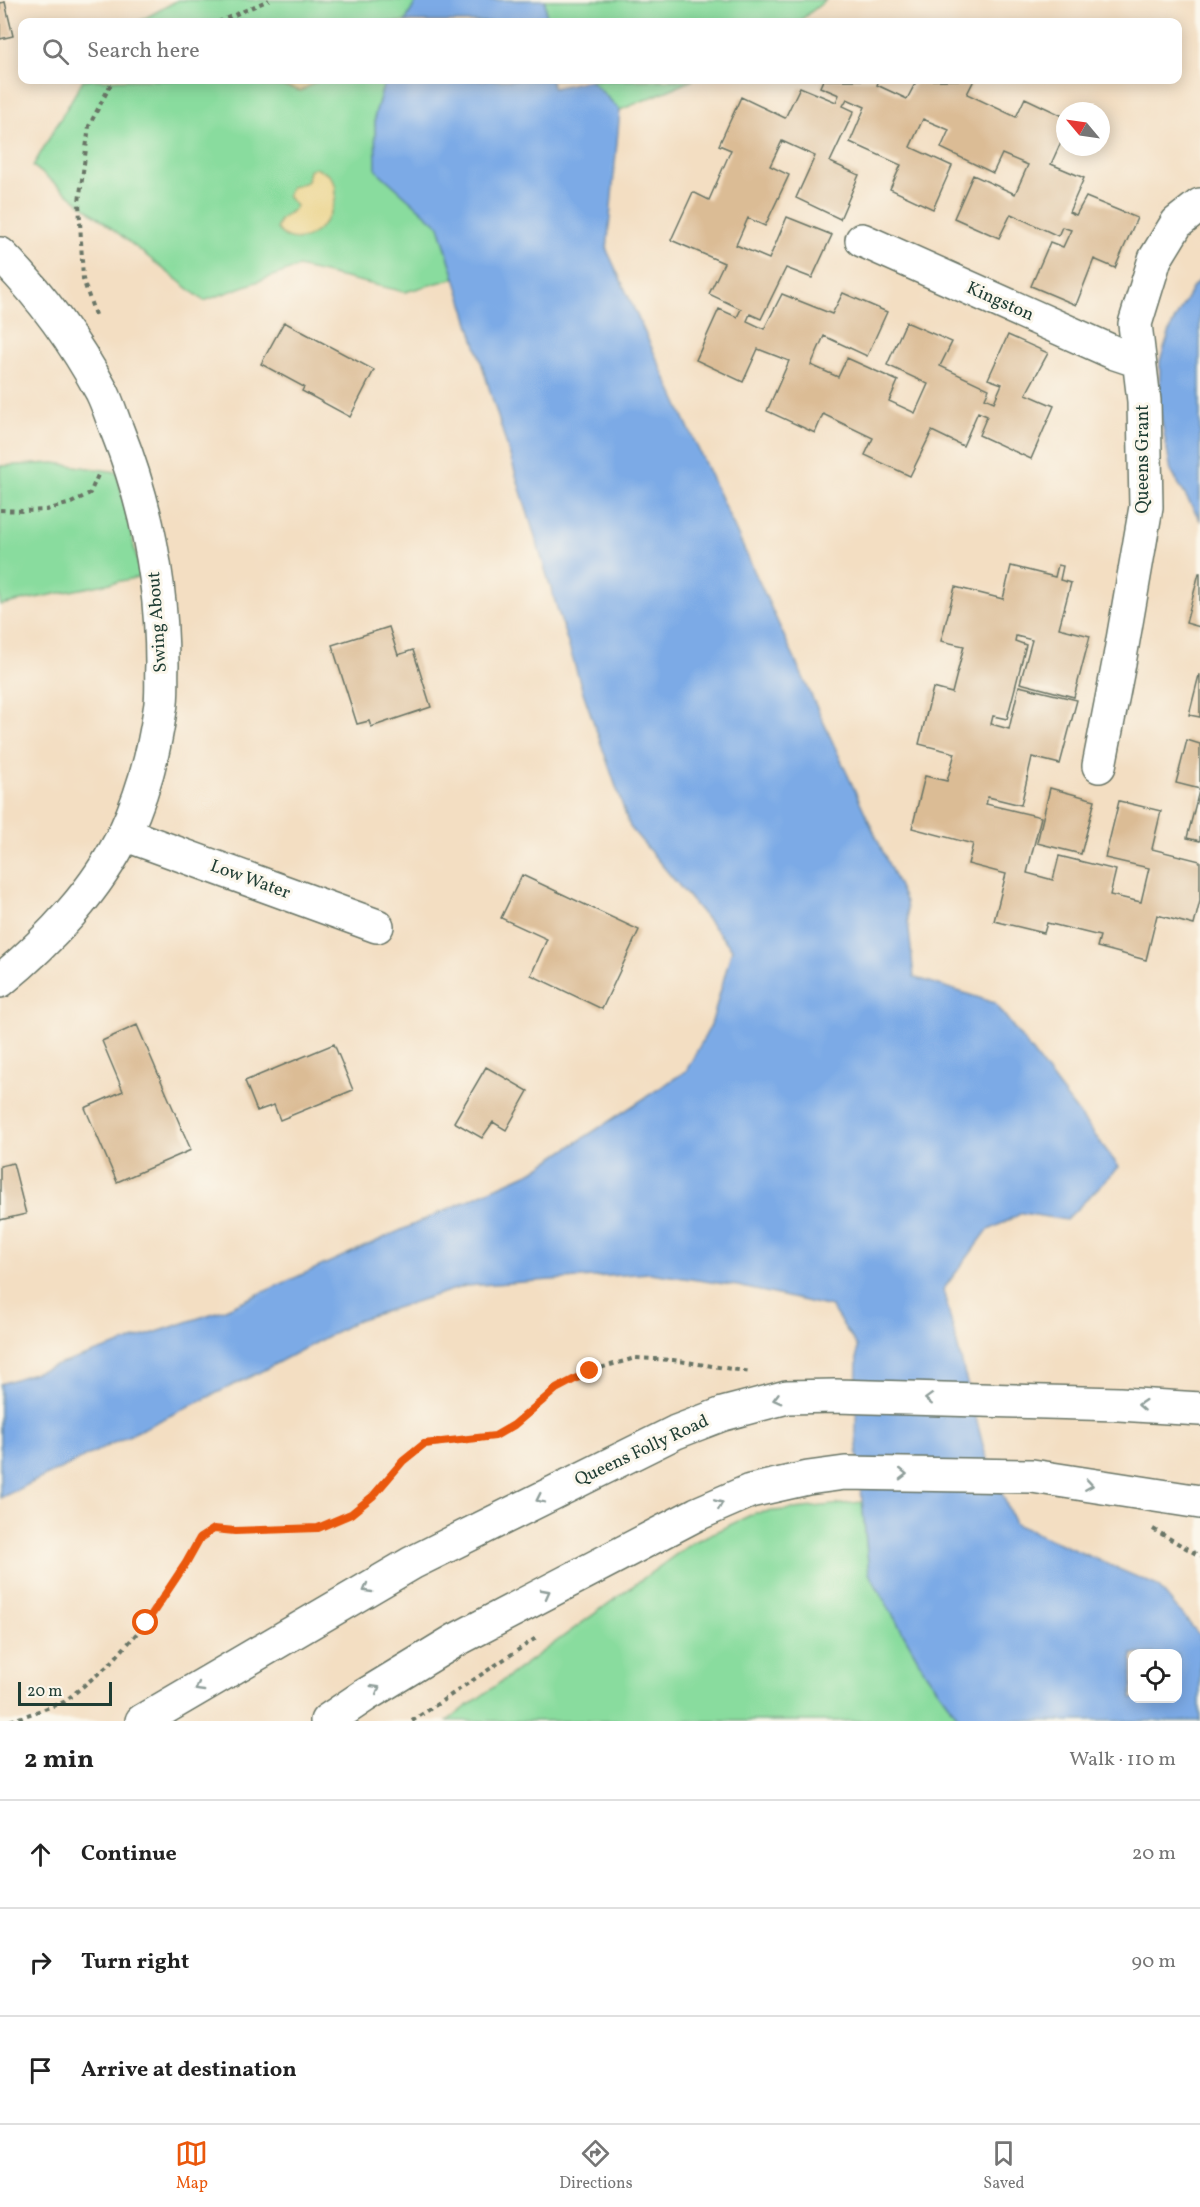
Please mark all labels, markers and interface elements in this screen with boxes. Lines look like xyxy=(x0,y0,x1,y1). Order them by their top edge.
search box xyxy=(18,18,1182,84)
icon: search xyxy=(39,35,72,68)
text: Search here xyxy=(87,36,200,67)
north arrow xyxy=(1056,102,1110,156)
street label: Kingston xyxy=(962,276,1038,328)
street label: Queens Grant xyxy=(1131,404,1156,514)
street label: Swing About xyxy=(142,571,174,673)
street label: Low Water xyxy=(206,854,294,906)
route end xyxy=(576,1357,602,1383)
one-way arrow xyxy=(772,1392,782,1405)
one-way arrow xyxy=(925,1392,934,1405)
one-way arrow xyxy=(1137,1399,1146,1412)
street label: Queens Folly Road xyxy=(571,1409,713,1493)
one-way arrow xyxy=(899,1468,908,1480)
one-way arrow xyxy=(1085,1478,1094,1490)
one-way arrow xyxy=(536,1492,547,1503)
one-way arrow xyxy=(713,1500,724,1512)
one-way arrow xyxy=(363,1582,373,1593)
one-way arrow xyxy=(539,1589,550,1600)
route start xyxy=(132,1609,158,1635)
map controls xyxy=(1128,1649,1182,1703)
button: locate xyxy=(1128,1649,1182,1703)
scale bar xyxy=(18,1679,112,1706)
one-way arrow xyxy=(195,1680,205,1692)
text: 20 m xyxy=(27,1681,62,1703)
one-way arrow xyxy=(370,1684,380,1696)
text: 2 min xyxy=(24,1742,94,1778)
text: Walk · 110 m xyxy=(1069,1746,1176,1774)
icon: ahead xyxy=(24,1838,57,1871)
text: Continue xyxy=(81,1839,177,1870)
text: 20 m xyxy=(1132,1840,1176,1868)
icon: right xyxy=(24,1946,57,1979)
text: Turn right xyxy=(81,1947,189,1978)
text: 90 m xyxy=(1132,1948,1176,1976)
icon: arrive xyxy=(24,2054,57,2087)
text: Arrive at destination xyxy=(81,2055,297,2086)
tab: Map xyxy=(175,2137,208,2195)
tab: Directions xyxy=(559,2137,633,2195)
tab: Saved xyxy=(983,2137,1025,2195)

